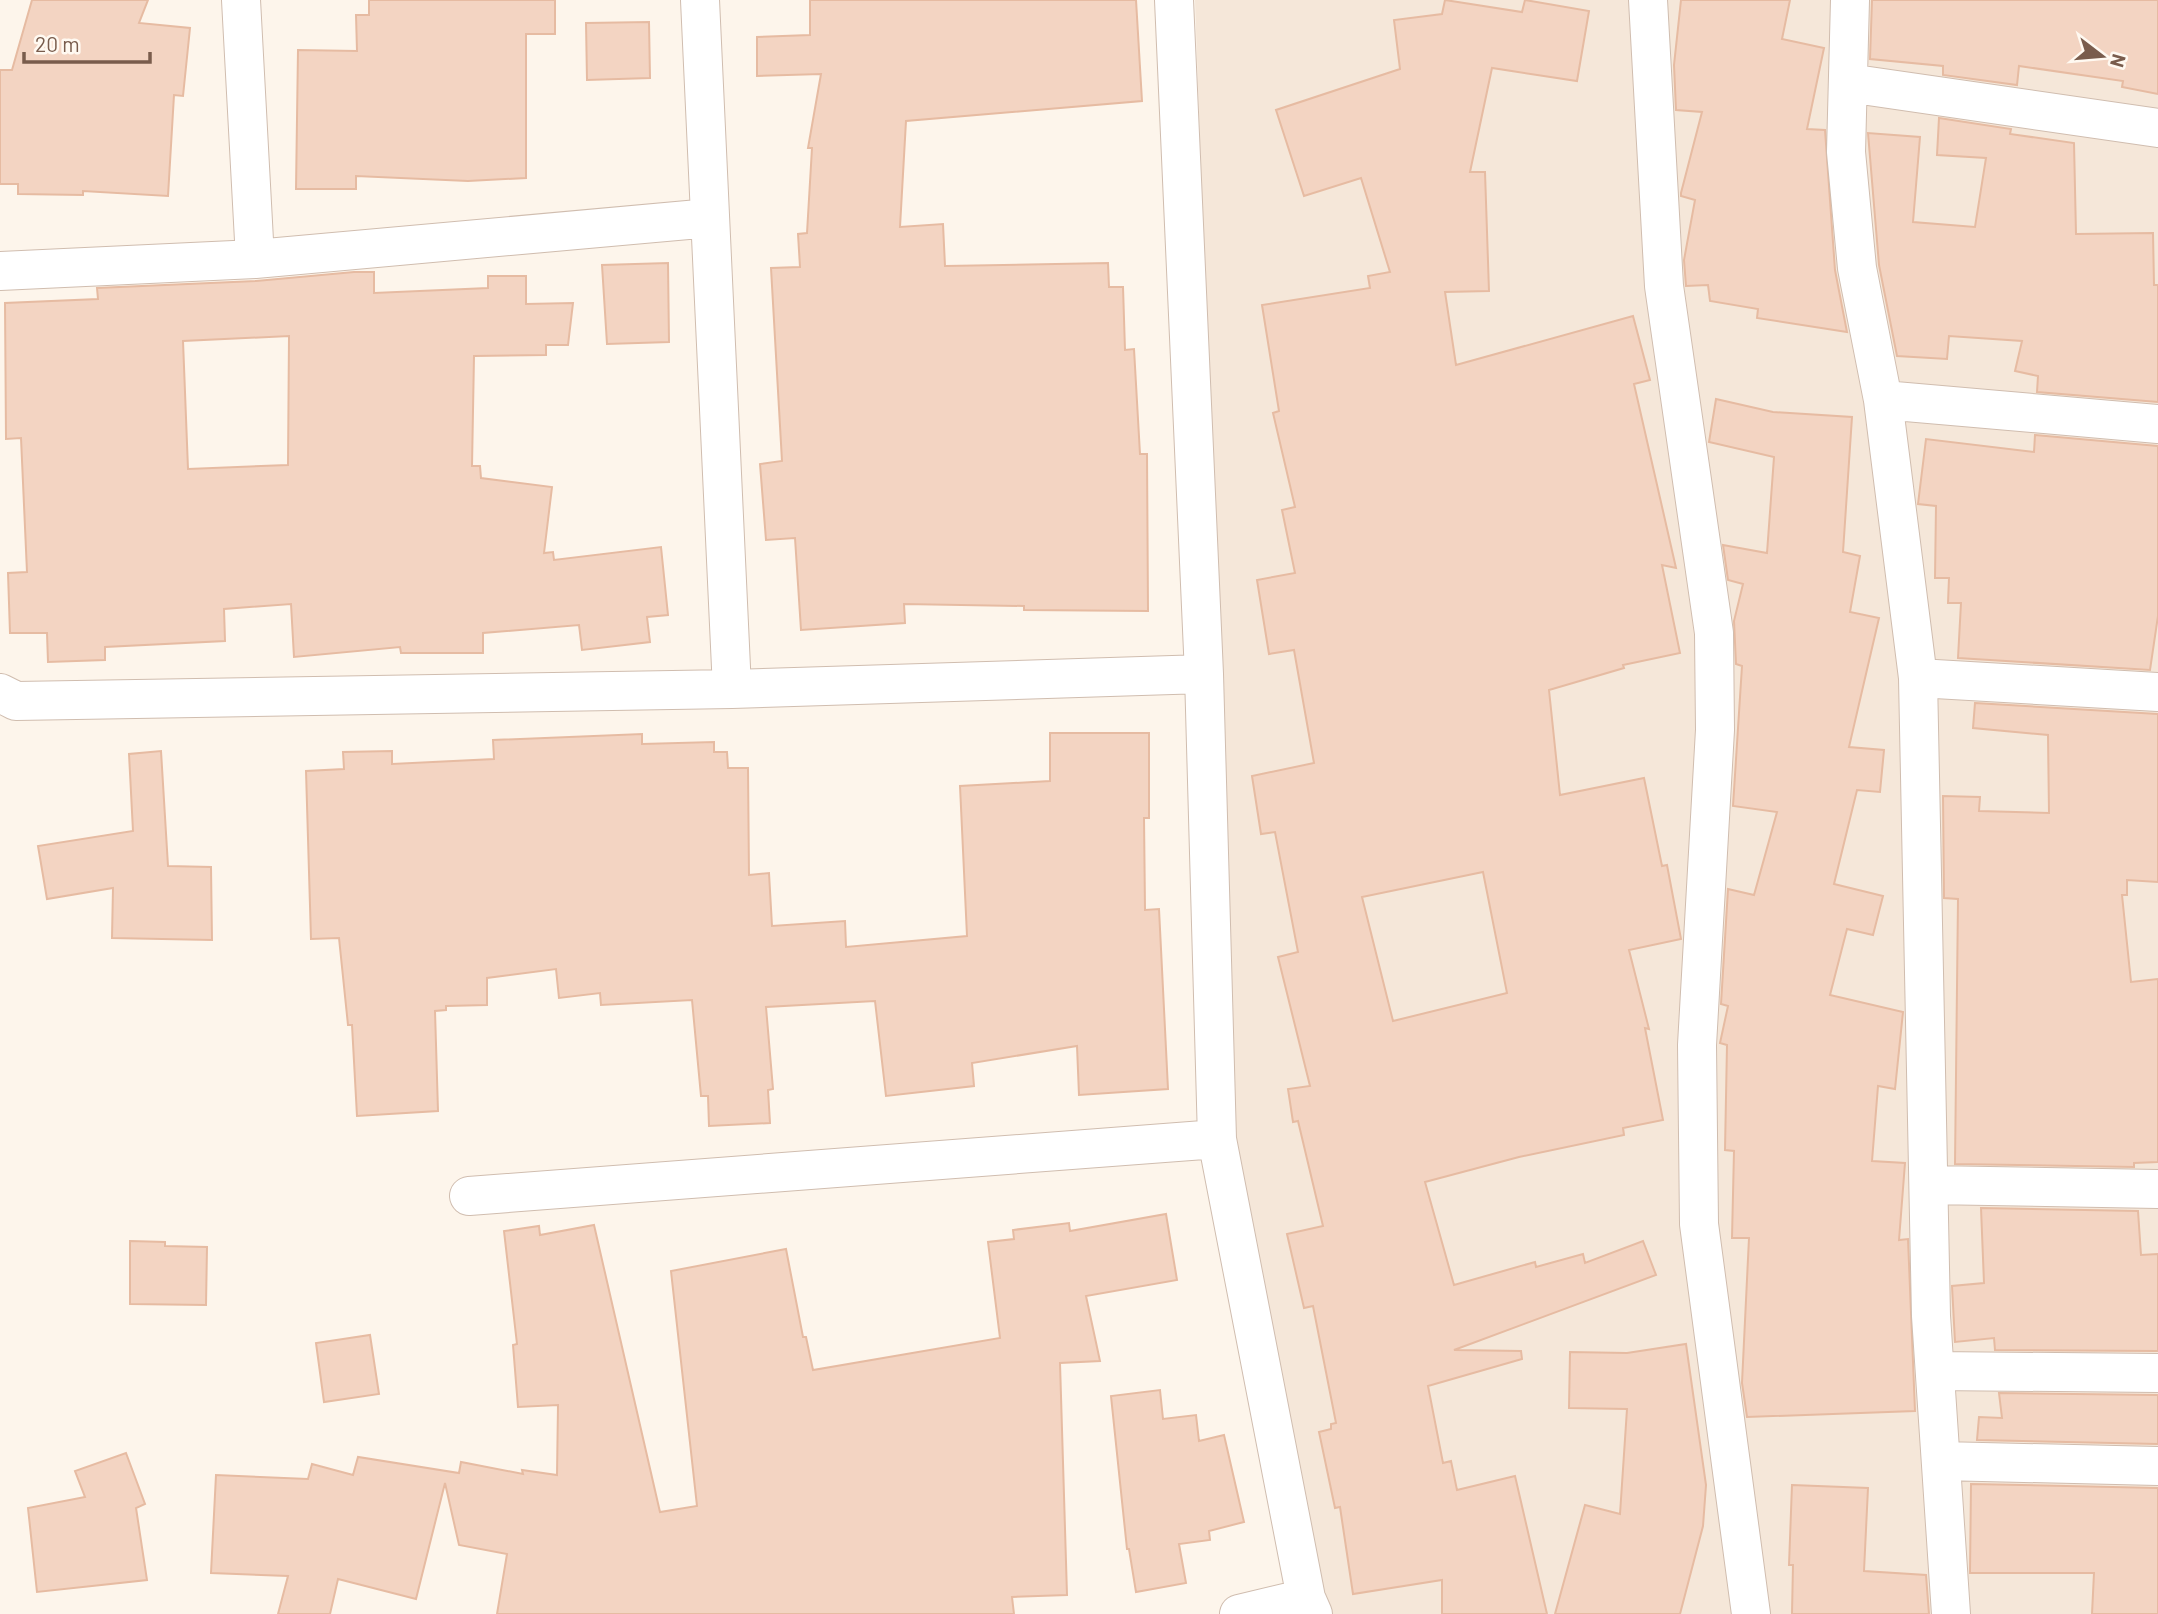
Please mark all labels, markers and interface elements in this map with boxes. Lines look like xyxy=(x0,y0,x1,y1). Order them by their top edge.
scale bar xyxy=(24,21,150,65)
north arrow xyxy=(2067,21,2137,91)
text: 20 m xyxy=(35,31,80,56)
text: N xyxy=(2106,52,2132,70)

